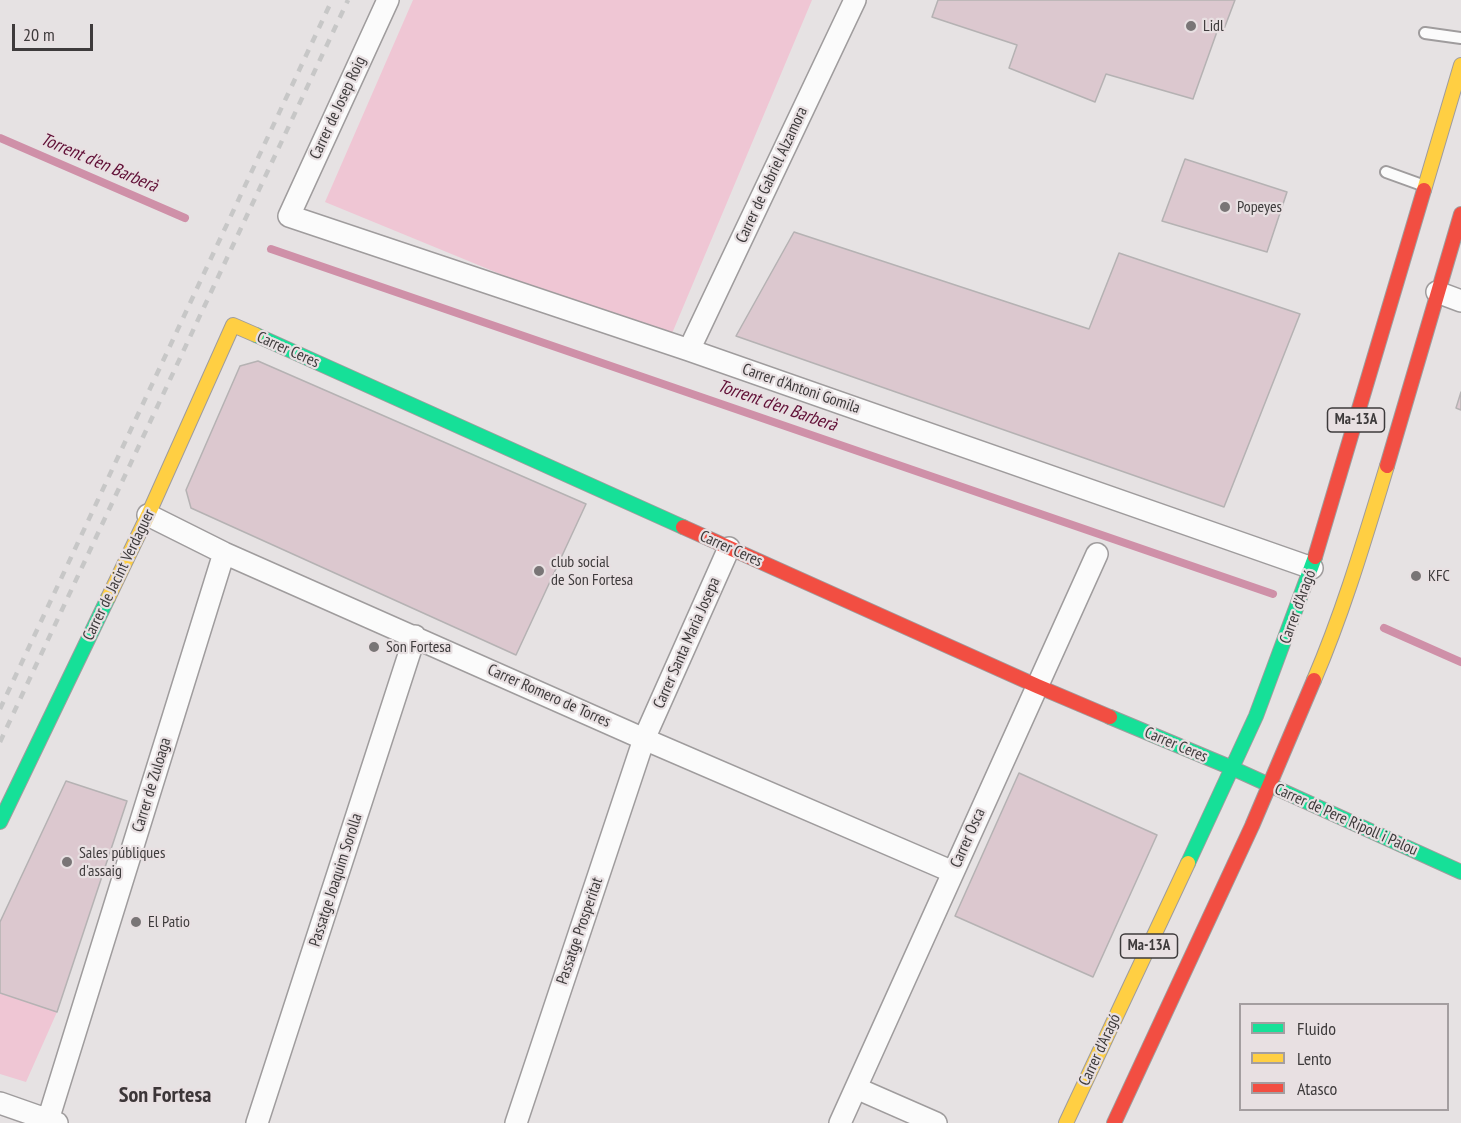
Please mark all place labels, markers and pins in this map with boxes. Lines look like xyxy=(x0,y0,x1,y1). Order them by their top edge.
place label: Lidl xyxy=(1203,16,1224,36)
marker: Lidl xyxy=(1184,19,1198,33)
place label: Popeyes xyxy=(1237,197,1282,217)
marker: Popeyes xyxy=(1218,200,1232,214)
place label: club social de Son Fortesa xyxy=(551,552,633,590)
marker: club social de Son Fortesa xyxy=(532,564,546,578)
place label: KFC xyxy=(1428,566,1450,586)
marker: KFC xyxy=(1409,569,1423,583)
place label: Son Fortesa xyxy=(386,637,451,657)
marker: Son Fortesa xyxy=(367,640,381,654)
place label: Sales públiques d'assaig xyxy=(79,843,165,881)
marker: Sales públiques d'assaig xyxy=(60,855,74,869)
place label: El Patio xyxy=(148,912,190,932)
marker: El Patio xyxy=(129,915,143,929)

